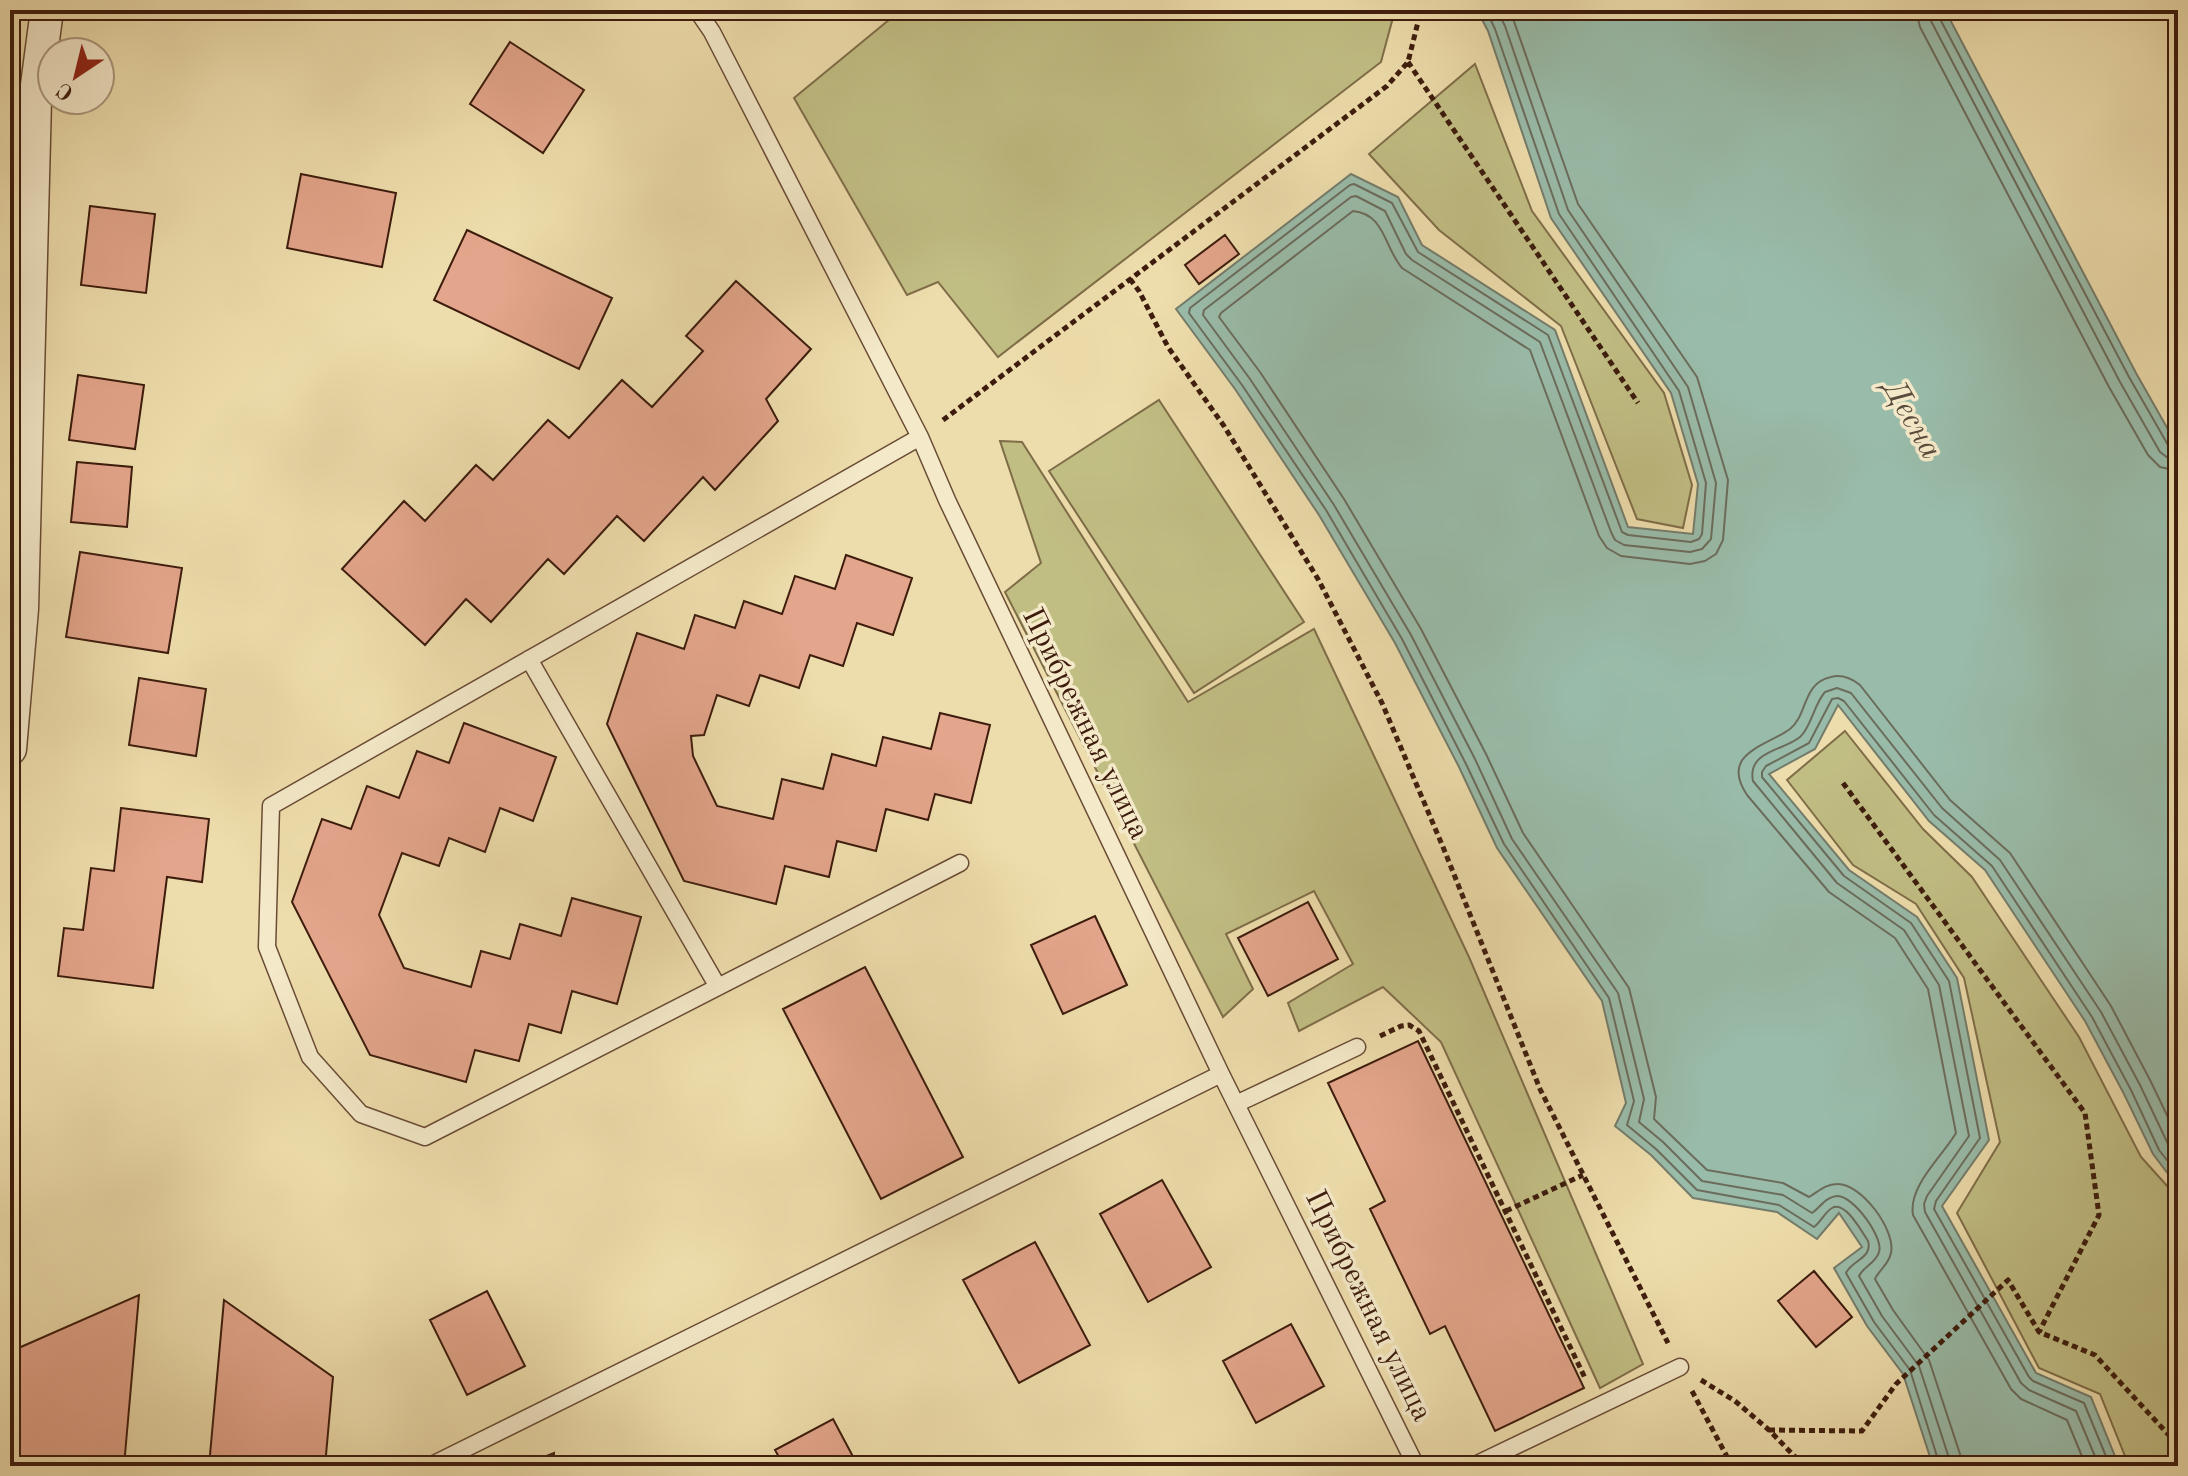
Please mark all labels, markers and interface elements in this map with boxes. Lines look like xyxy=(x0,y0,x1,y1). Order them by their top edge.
north arrow xyxy=(36,36,116,116)
text: С xyxy=(53,78,78,104)
water label: Десна xyxy=(1874,371,1946,465)
street label: Прибрежная улица xyxy=(1016,604,1154,844)
street label: Прибрежная улица xyxy=(1299,1186,1437,1426)

